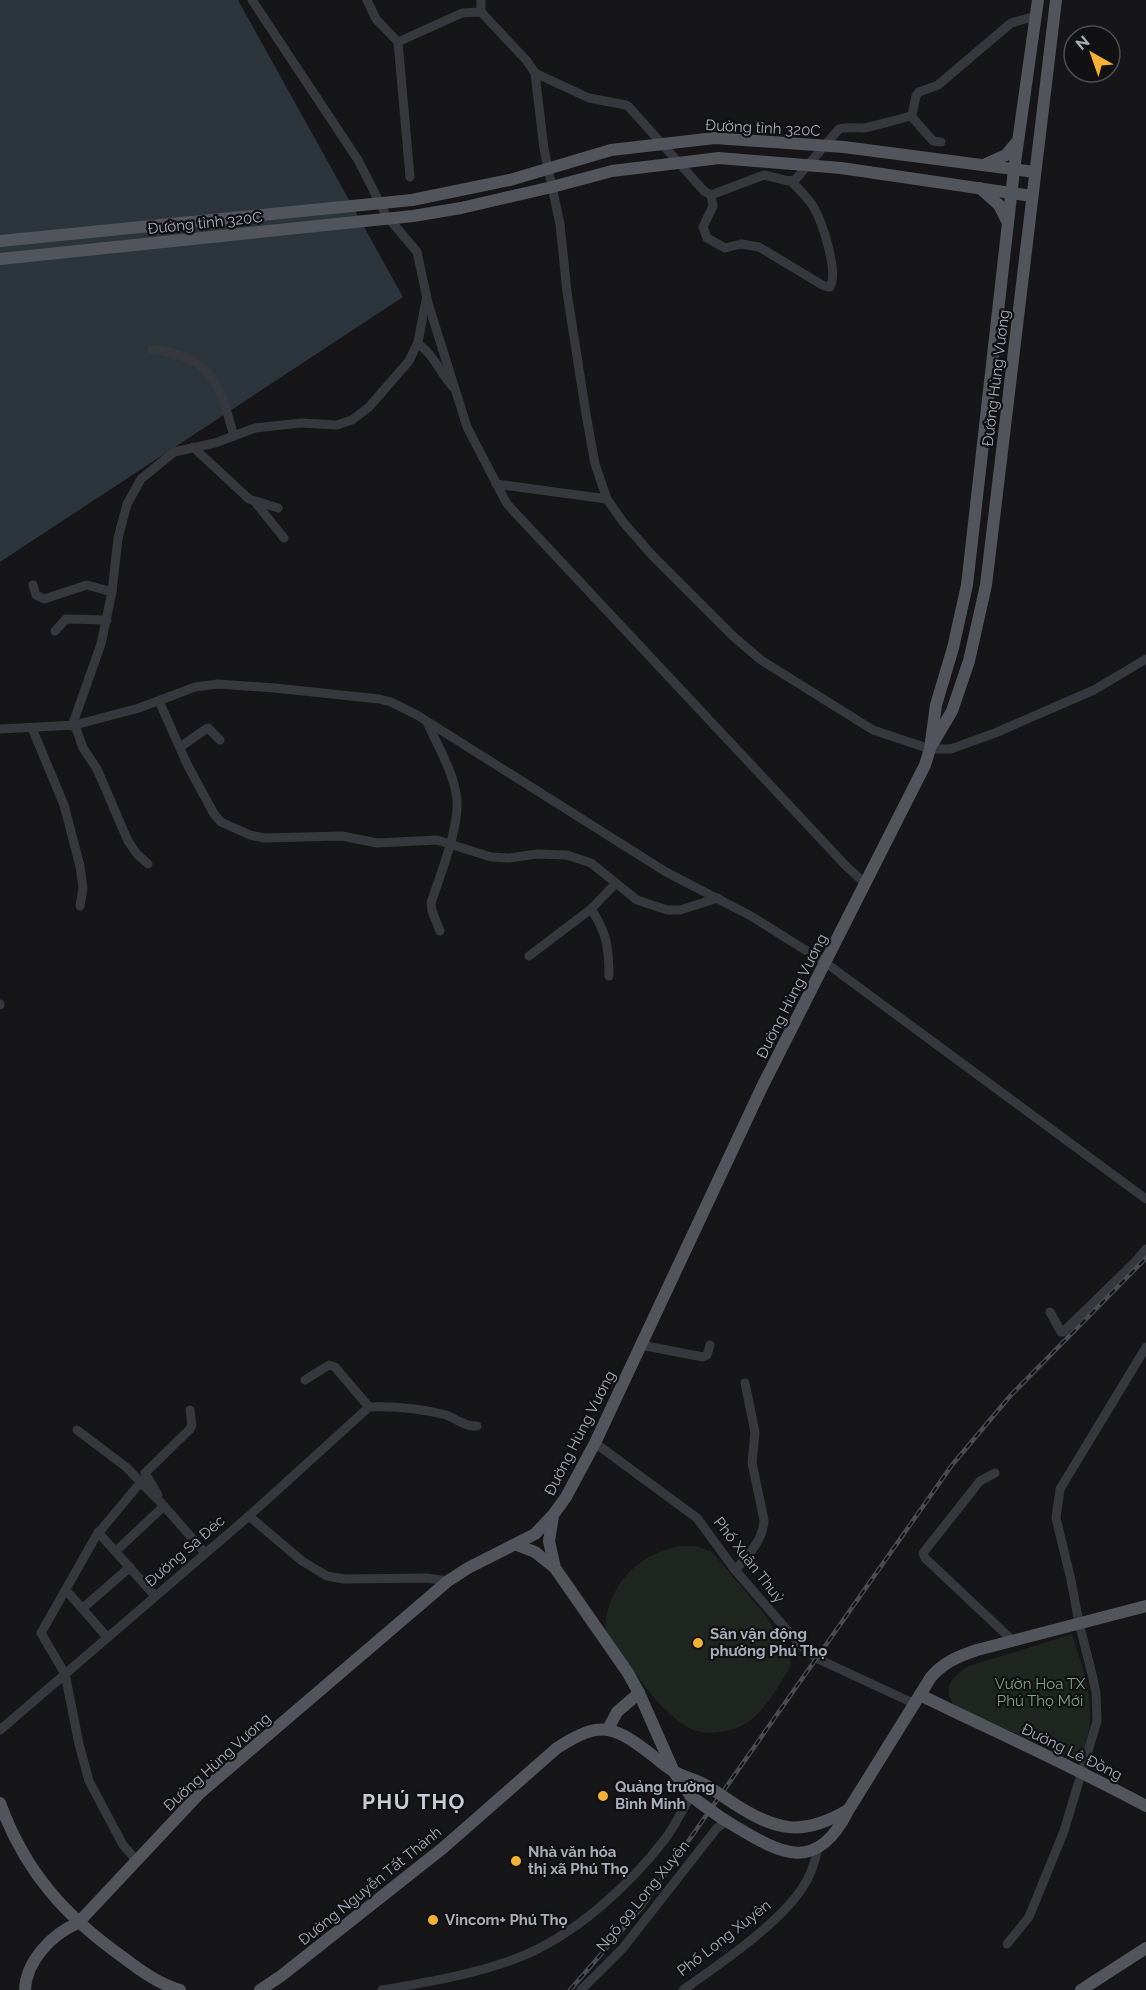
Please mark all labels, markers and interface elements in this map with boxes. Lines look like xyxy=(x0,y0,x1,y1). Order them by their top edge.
north arrow xyxy=(1062,24,1122,84)
text: N xyxy=(1072,32,1093,54)
street label: Đường tỉnh 320C xyxy=(705,116,821,140)
street label: Đường tỉnh 320C xyxy=(147,208,263,238)
street label: Đường Hùng Vương xyxy=(979,308,1013,448)
street label: Đường Hùng Vương xyxy=(753,931,831,1061)
street label: Đường Hùng Vương xyxy=(541,1368,619,1498)
street label: Đường Sa Đéc xyxy=(142,1512,228,1590)
street label: Phố Xuân Thuỷ xyxy=(710,1513,788,1607)
place label: Sân vận động phường Phú Thọ xyxy=(710,1625,827,1660)
marker: Sân vận động phường Phú Thọ xyxy=(691,1636,705,1650)
park label: Vườn Hoa TX Phú Thọ Mới xyxy=(995,1675,1086,1710)
street label: Đường Hùng Vương xyxy=(160,1709,274,1815)
street label: Đường Lê Đồng xyxy=(1019,1720,1125,1784)
place label: Quảng trường Bình Minh xyxy=(615,1778,715,1813)
district label: PHÚ THỌ xyxy=(362,1789,466,1814)
marker: Quảng trường Bình Minh xyxy=(596,1789,610,1803)
street label: Đường Nguyễn Tất Thành xyxy=(295,1823,445,1949)
street label: Ngõ 99 Long Xuyên xyxy=(593,1837,693,1955)
place label: Nhà văn hóa thị xã Phú Thọ xyxy=(528,1843,629,1878)
marker: Nhà văn hóa thị xã Phú Thọ xyxy=(509,1854,523,1868)
street label: Phố Long Xuyên xyxy=(674,1896,774,1980)
place label: Vincom+ Phú Thọ xyxy=(445,1911,568,1929)
marker: Vincom+ Phú Thọ xyxy=(426,1913,440,1927)

